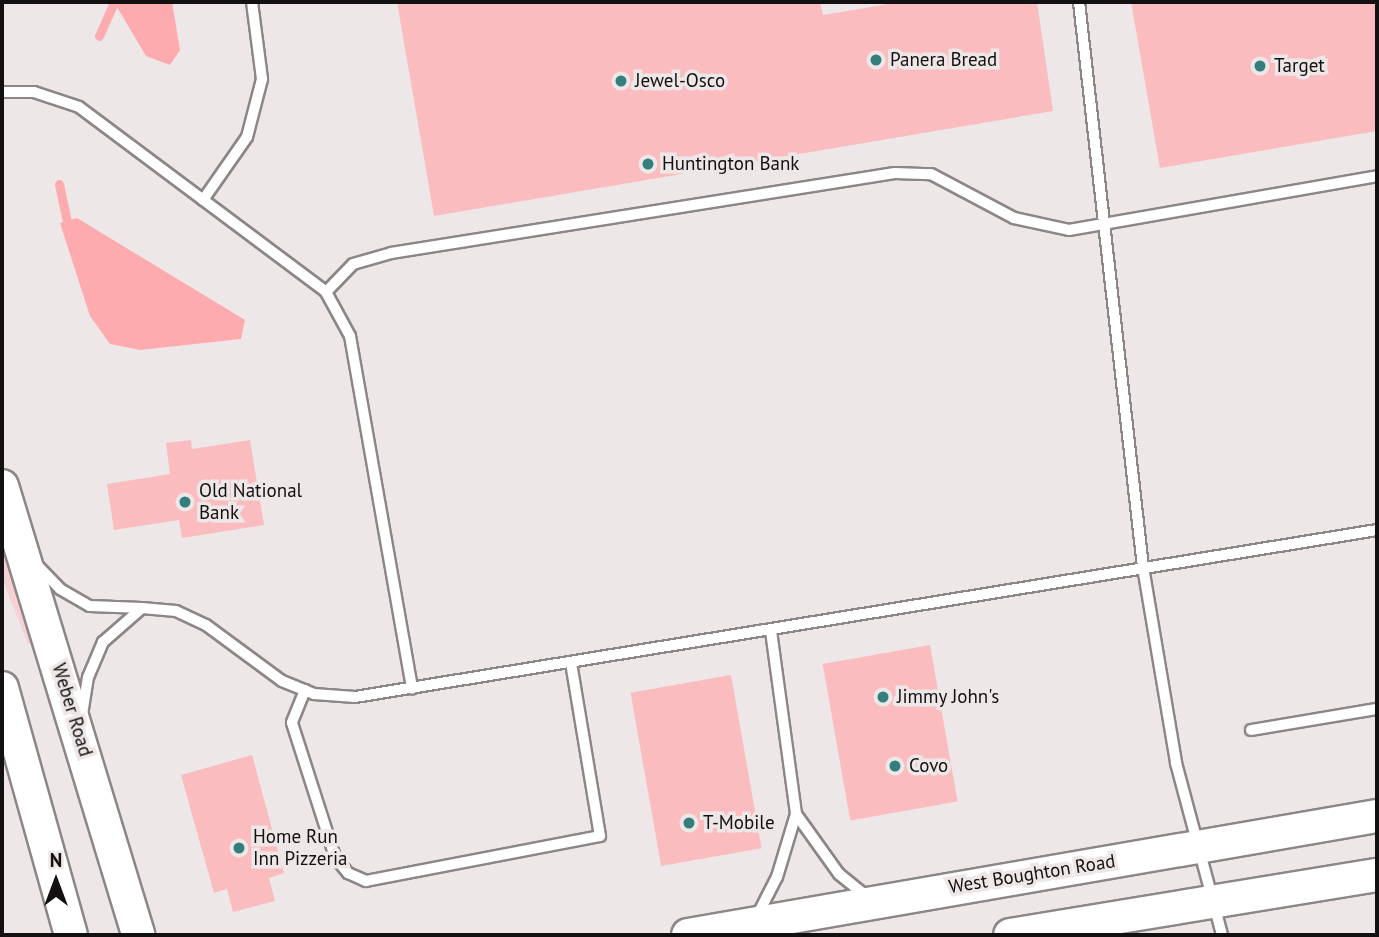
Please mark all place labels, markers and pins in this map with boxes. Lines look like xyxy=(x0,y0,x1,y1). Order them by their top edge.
place label: Panera Bread xyxy=(890,49,997,71)
marker: Panera Bread xyxy=(868,52,884,68)
place label: Target xyxy=(1274,55,1325,77)
marker: Target xyxy=(1252,58,1268,74)
place label: Jewel-Osco xyxy=(635,70,725,92)
marker: Jewel-Osco xyxy=(613,73,629,89)
place label: Huntington Bank xyxy=(662,153,799,175)
marker: Huntington Bank xyxy=(640,156,656,172)
place label: Old National Bank xyxy=(199,480,302,524)
marker: Old National Bank xyxy=(177,494,193,510)
place label: Jimmy John's xyxy=(897,686,1000,708)
marker: Jimmy John's xyxy=(875,689,891,705)
place label: Covo xyxy=(909,755,948,777)
marker: Covo xyxy=(887,758,903,774)
place label: T-Mobile xyxy=(703,812,775,834)
marker: T-Mobile xyxy=(681,815,697,831)
place label: Home Run Inn Pizzeria xyxy=(253,826,347,870)
marker: Home Run Inn Pizzeria xyxy=(231,840,247,856)

